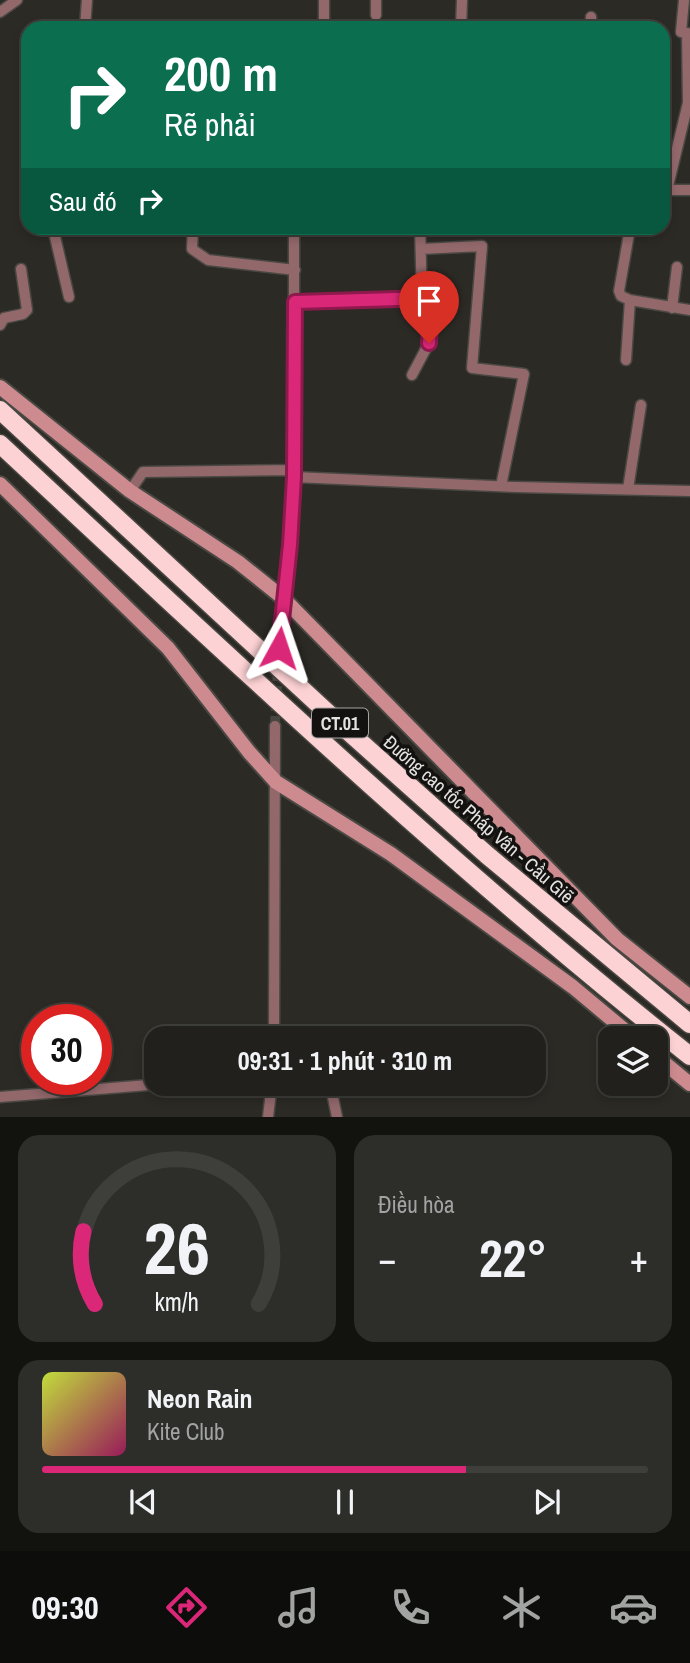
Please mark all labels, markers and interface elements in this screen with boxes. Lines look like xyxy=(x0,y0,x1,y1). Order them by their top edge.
text: 200 m xyxy=(164,40,278,106)
icon: right xyxy=(49,49,140,140)
text: Rẽ phải xyxy=(164,103,256,146)
icon: right xyxy=(131,182,169,220)
text: Sau đó xyxy=(49,184,117,219)
pin xyxy=(399,271,459,343)
icon: arrive xyxy=(410,282,448,320)
position arrow xyxy=(242,611,316,685)
road number: CT.01 xyxy=(312,708,368,738)
street label: Đường cao tốc Pháp Vân - Cầu Giẽ xyxy=(378,729,580,909)
speed limit sign: 30 xyxy=(21,1004,112,1095)
map controls xyxy=(598,1026,668,1096)
button: layers xyxy=(598,1026,668,1096)
text: 09:31 · 1 phút · 310 m xyxy=(238,1043,452,1078)
text: Điều hòa xyxy=(378,1189,455,1220)
text: 26 xyxy=(144,1200,210,1298)
text: 22° xyxy=(479,1223,547,1293)
text: − xyxy=(378,1233,396,1284)
text: + xyxy=(630,1233,648,1284)
text: km/h xyxy=(155,1285,199,1319)
text: Neon Rain xyxy=(147,1381,252,1416)
text: Kite Club xyxy=(147,1416,225,1447)
icon: previous xyxy=(124,1483,162,1521)
icon: pause xyxy=(326,1483,364,1521)
icon: next xyxy=(528,1483,566,1521)
icon: directions xyxy=(162,1583,211,1632)
icon: music xyxy=(274,1583,323,1632)
icon: phone xyxy=(386,1583,435,1632)
icon: climate xyxy=(497,1583,546,1632)
icon: car xyxy=(609,1583,658,1632)
text: 09:30 xyxy=(31,1586,99,1629)

